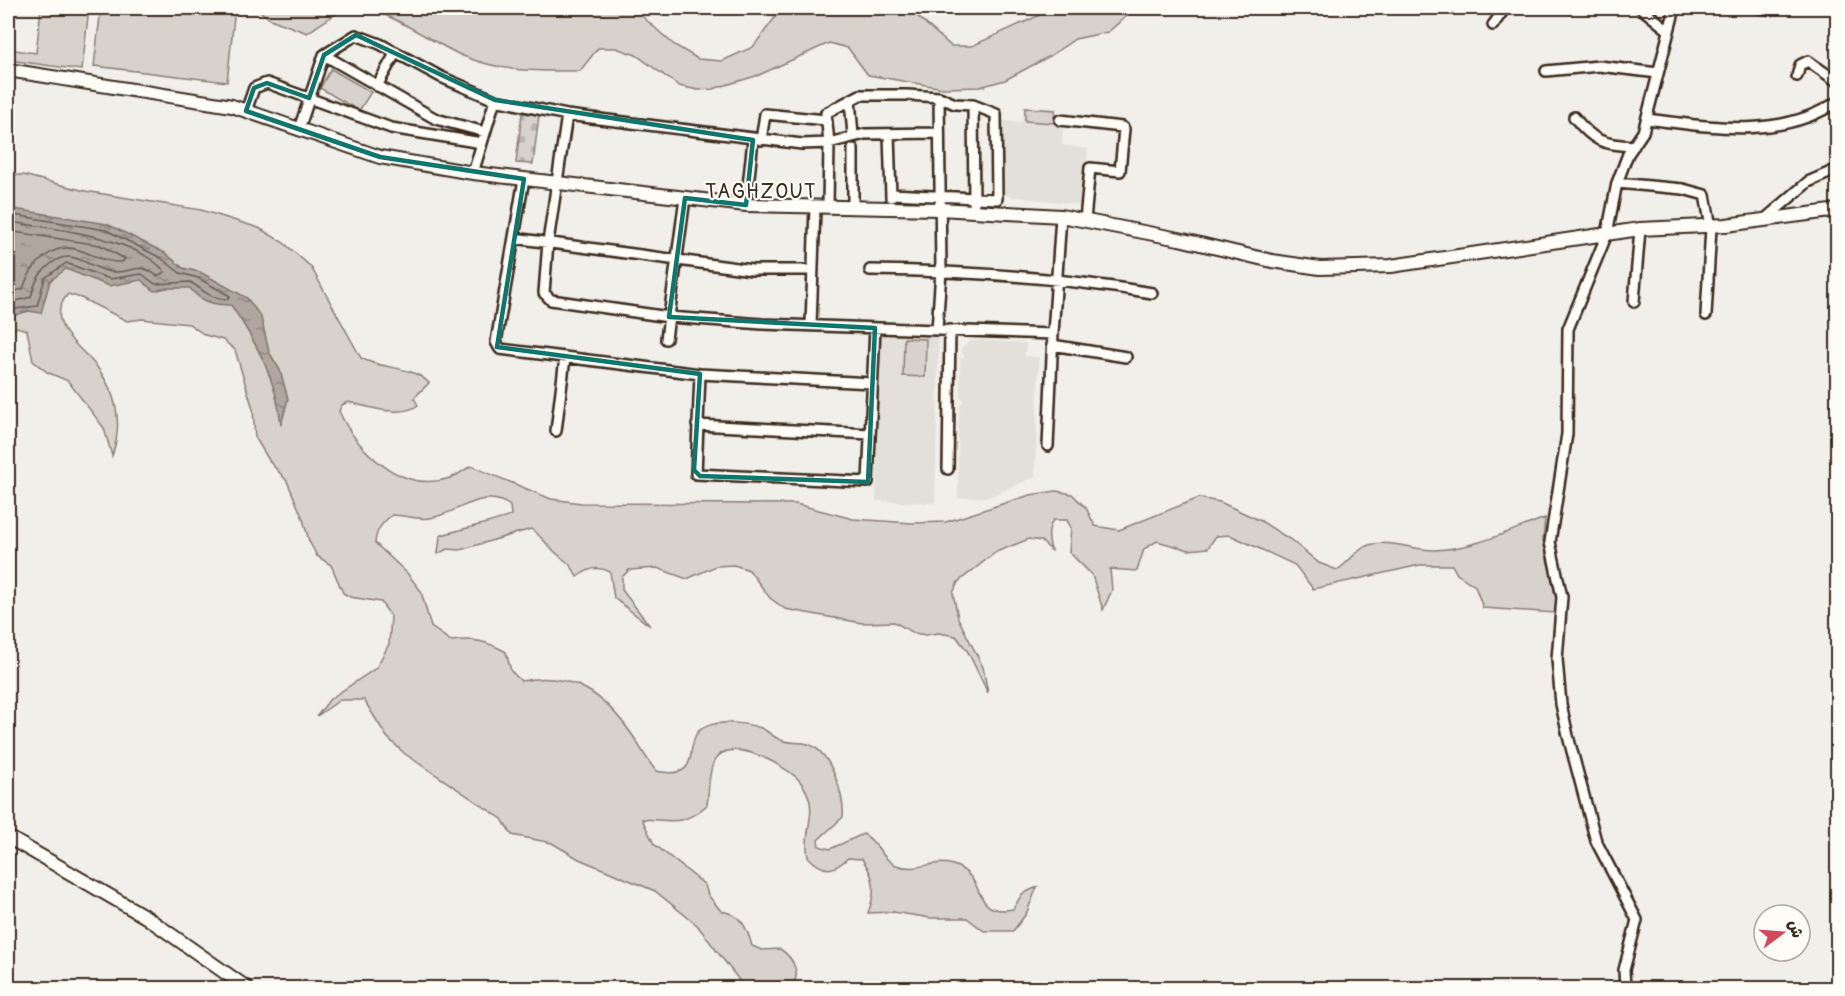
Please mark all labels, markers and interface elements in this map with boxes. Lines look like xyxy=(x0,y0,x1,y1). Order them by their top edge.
district label: TAGHZOUT xyxy=(705,179,817,204)
north arrow xyxy=(1752,903,1812,963)
text: ش xyxy=(1783,918,1807,940)

